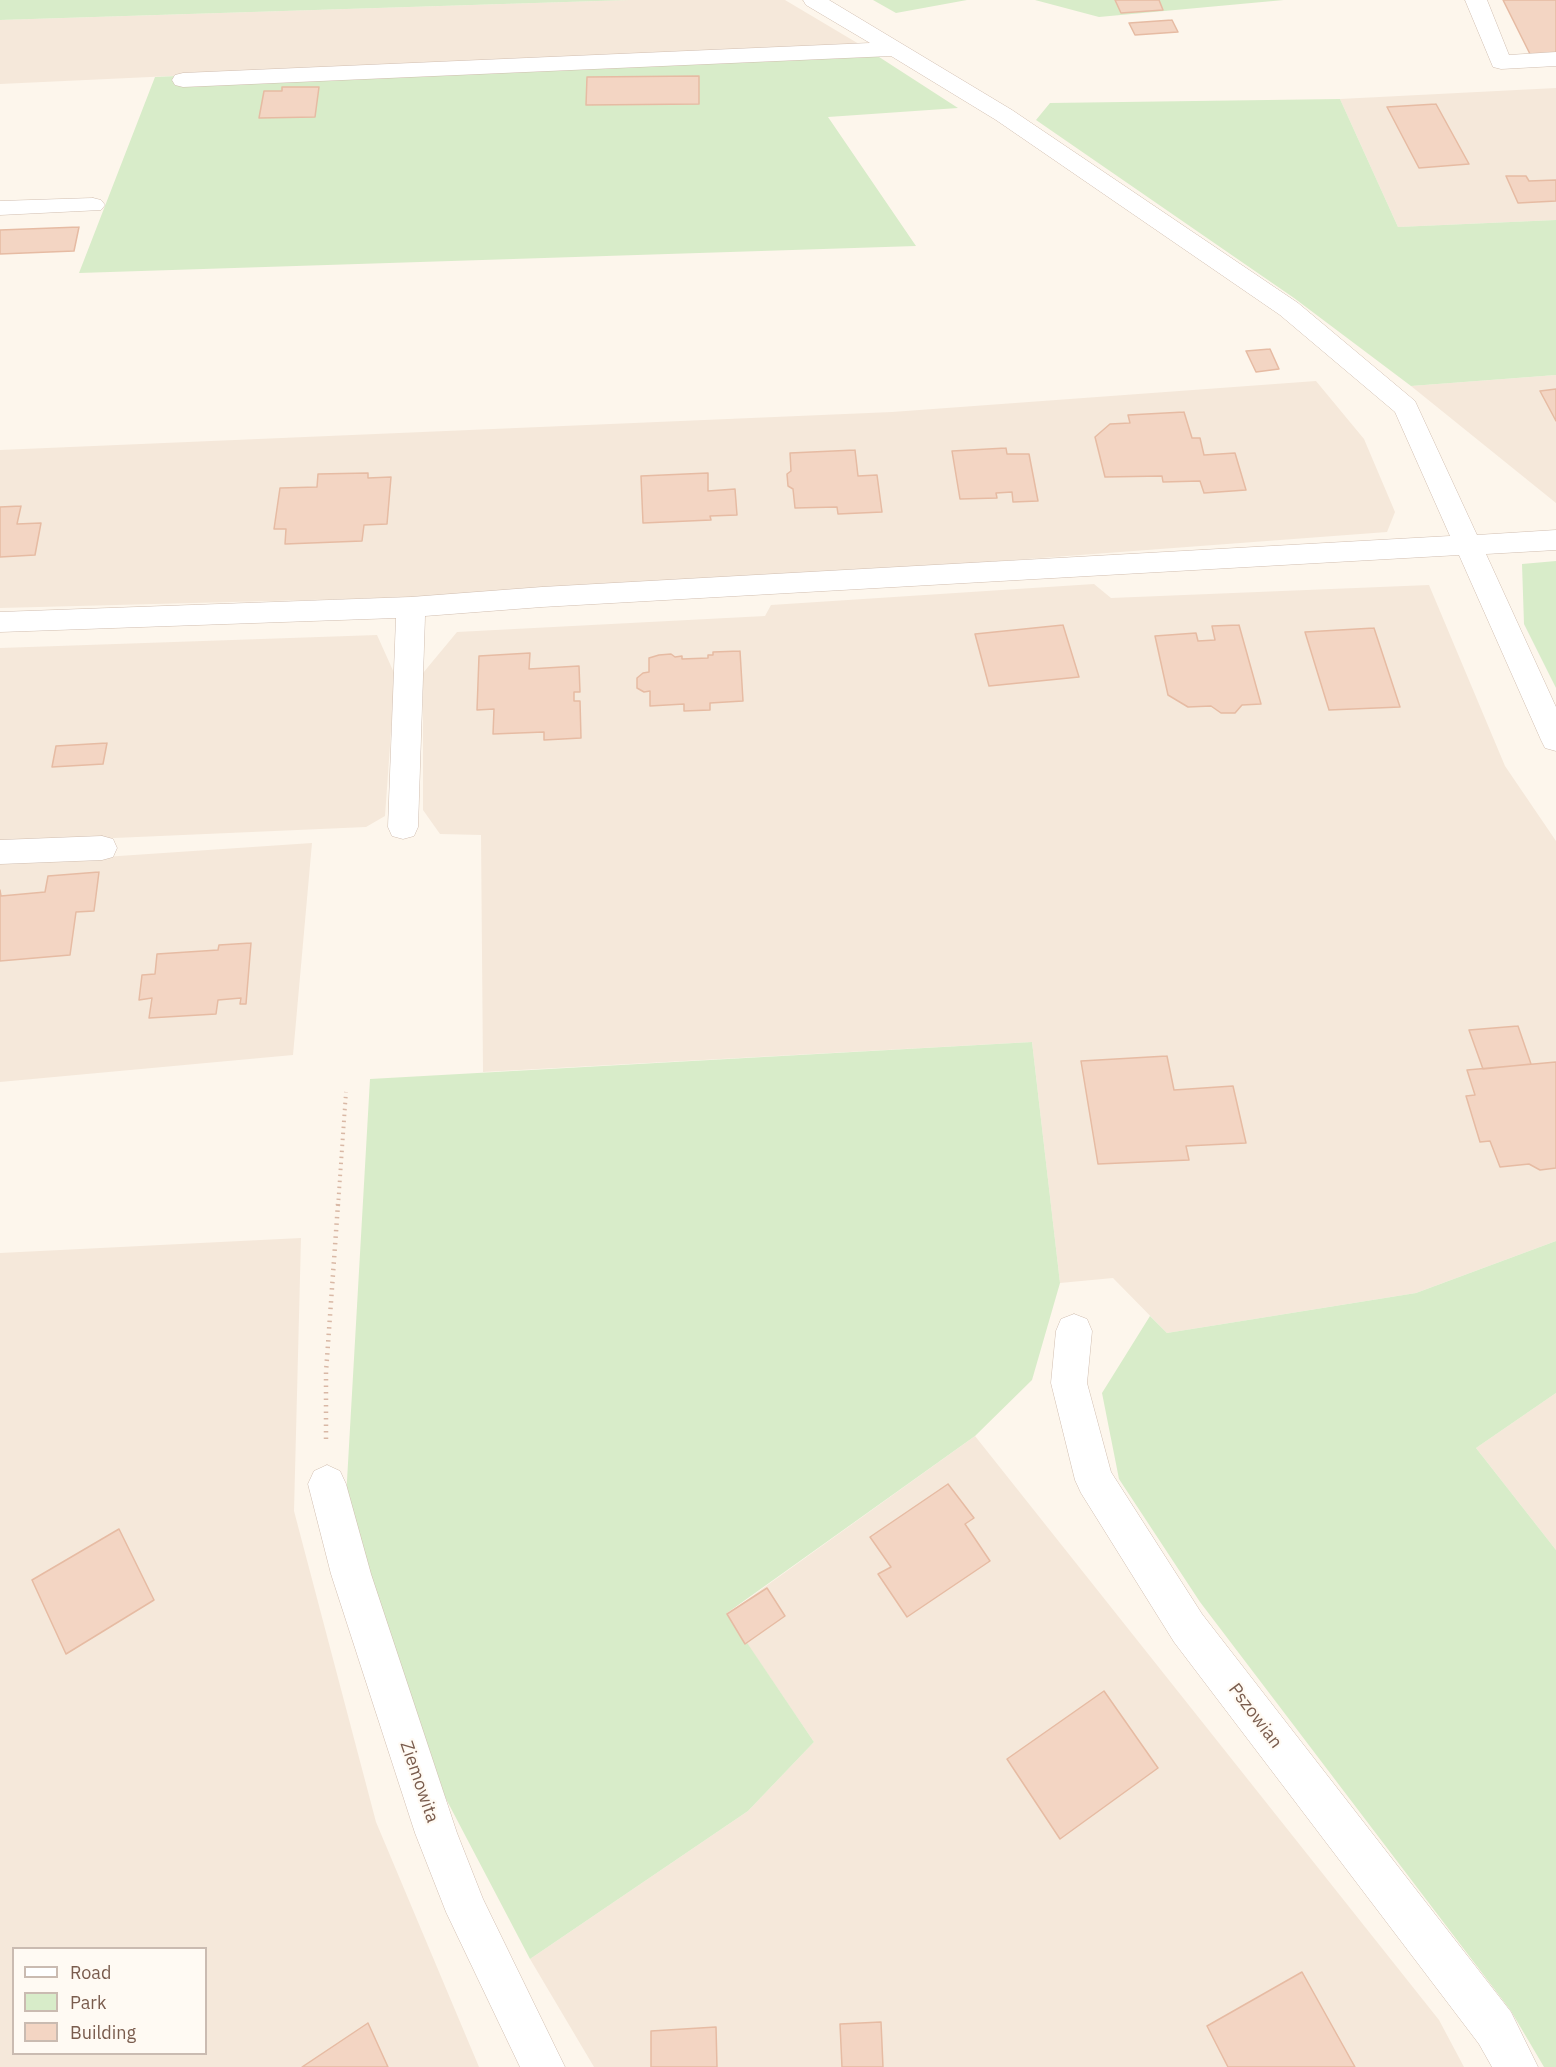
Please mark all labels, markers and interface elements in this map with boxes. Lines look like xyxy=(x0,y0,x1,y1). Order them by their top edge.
street label: Pszowian xyxy=(1224,1679,1286,1753)
street label: Ziemowita xyxy=(395,1738,443,1826)
legend xyxy=(12,1947,207,2055)
text: Road xyxy=(70,1961,111,1984)
text: Park xyxy=(70,1991,106,2014)
text: Building xyxy=(70,2021,136,2044)

